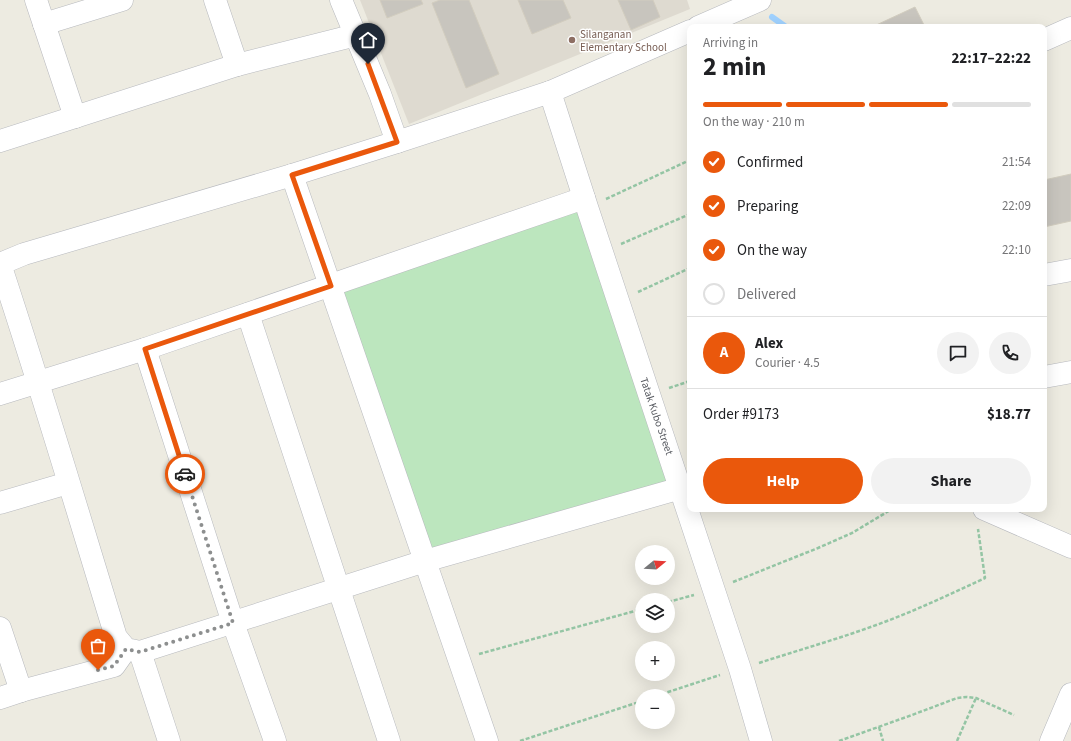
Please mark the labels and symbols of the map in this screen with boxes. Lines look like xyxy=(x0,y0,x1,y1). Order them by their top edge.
pin xyxy=(351,23,385,64)
place label: Silanganan Elementary School xyxy=(580,27,667,55)
marker: Silanganan Elementary School xyxy=(567,35,577,45)
street label: Tatak Kubo Street xyxy=(636,375,677,457)
courier xyxy=(165,454,205,494)
north arrow xyxy=(635,545,675,585)
pin xyxy=(81,629,115,670)

